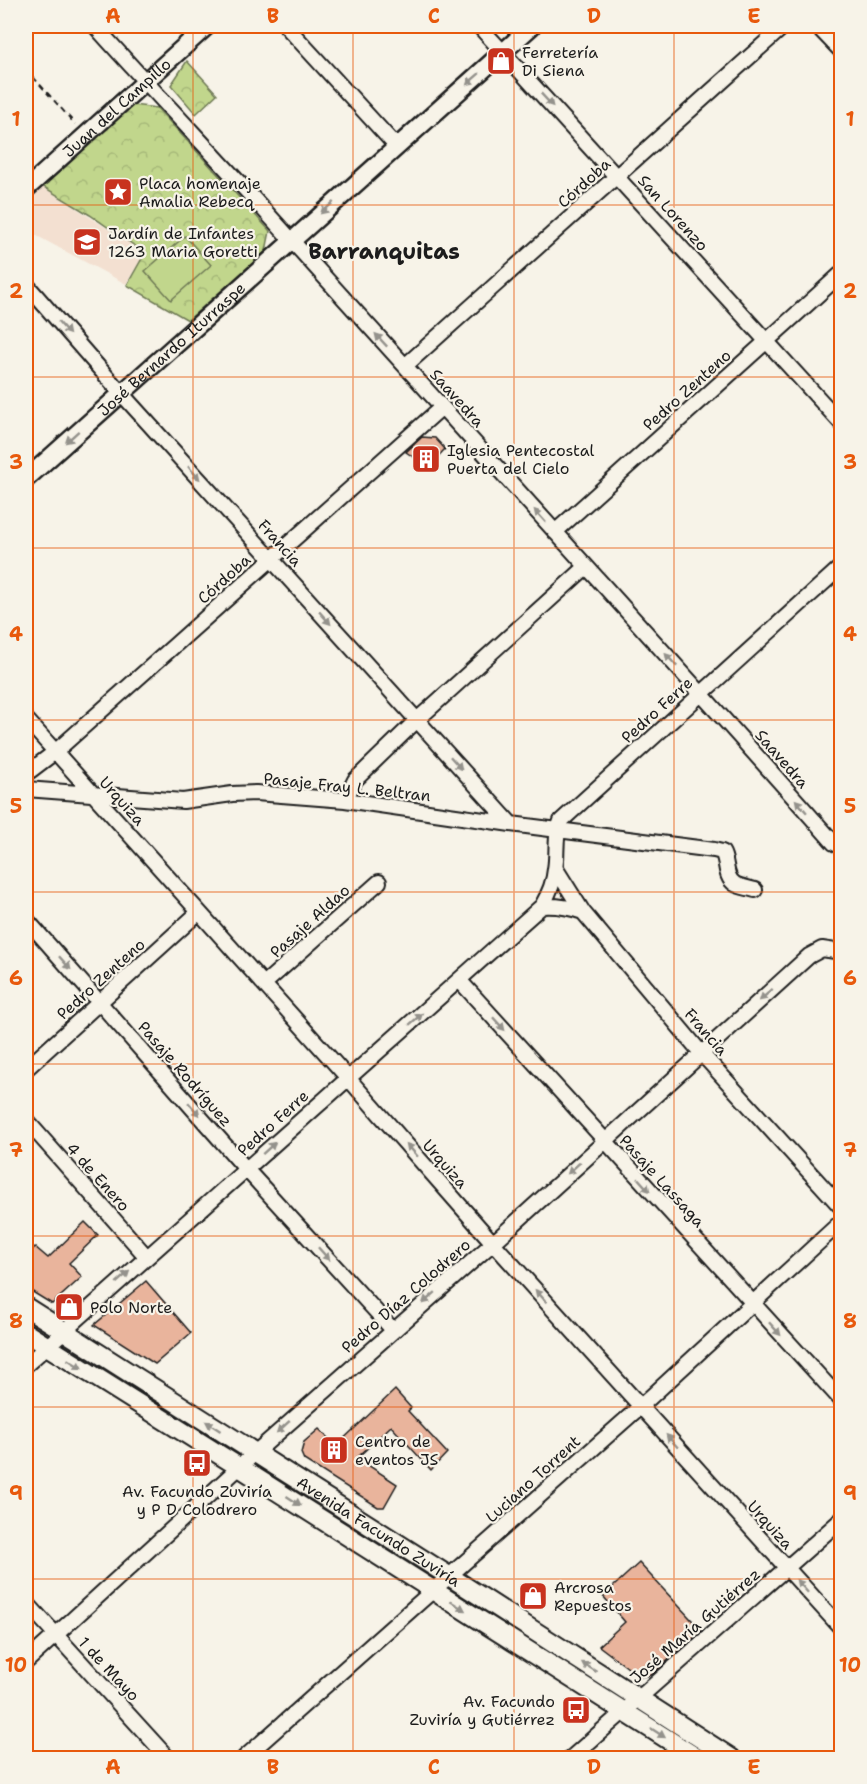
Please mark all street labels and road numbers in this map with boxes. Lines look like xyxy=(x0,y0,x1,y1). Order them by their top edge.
street label: Juan del Campillo xyxy=(58,53,175,162)
street label: Córdoba xyxy=(553,154,615,212)
street label: San Lorenzo xyxy=(633,170,713,256)
street label: José Bernardo Iturraspe xyxy=(93,277,250,421)
street label: Pedro Zenteno xyxy=(638,345,736,435)
street label: Saavedra xyxy=(425,364,489,432)
street label: Francia xyxy=(253,515,307,571)
street label: Córdoba xyxy=(193,550,255,608)
street label: Pedro Ferre xyxy=(617,672,697,748)
street label: Saavedra xyxy=(751,725,813,793)
street label: Pasaje Fray L. Beltran xyxy=(262,768,432,806)
street label: Urquiza xyxy=(94,772,150,830)
street label: Pasaje Aldao xyxy=(266,880,354,962)
street label: Pedro Zenteno xyxy=(52,934,150,1024)
street label: Francia xyxy=(680,1004,732,1060)
street label: Pasaje Rodríguez xyxy=(133,1017,237,1131)
street label: Pedro Ferre xyxy=(233,1085,313,1161)
street label: Pasaje Lassaga xyxy=(615,1130,709,1232)
street label: Urquiza xyxy=(418,1135,472,1193)
street label: 4 de Enero xyxy=(62,1138,134,1216)
street label: Pedro Díaz Colodrero xyxy=(337,1234,475,1358)
street label: Luciano Torrent xyxy=(481,1431,585,1527)
street label: Avenida Facundo Zuviría xyxy=(293,1471,465,1591)
street label: Urquiza xyxy=(742,1496,798,1554)
street label: José María Gutiérrez xyxy=(625,1564,765,1688)
street label: 1 de Mayo xyxy=(74,1632,144,1706)

